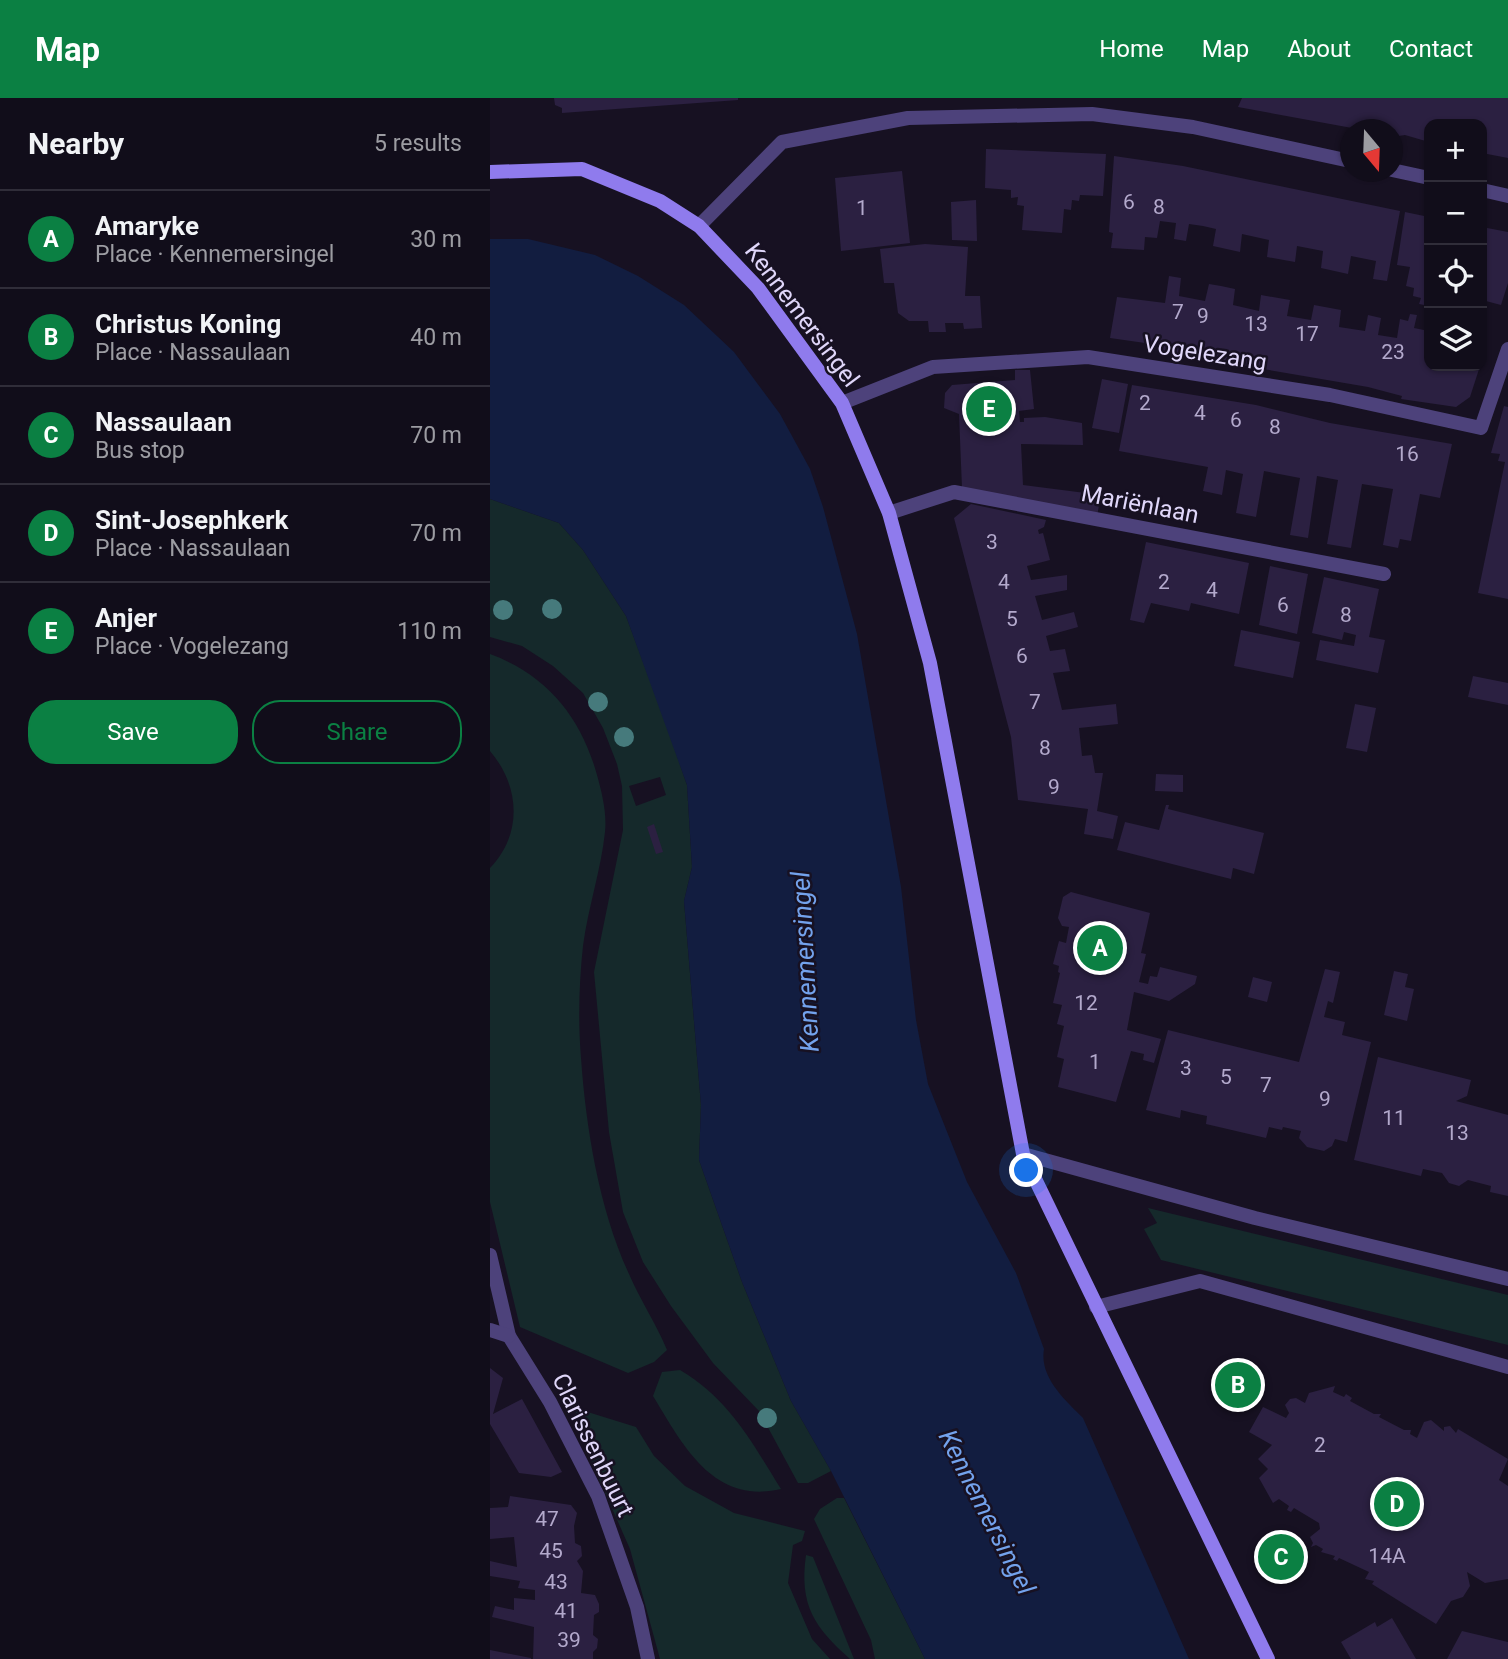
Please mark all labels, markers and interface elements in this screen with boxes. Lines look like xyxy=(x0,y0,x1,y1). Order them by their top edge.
text: Map xyxy=(35,30,100,69)
text: Home xyxy=(1099,35,1164,63)
text: Map xyxy=(1202,35,1249,63)
text: About xyxy=(1287,35,1351,63)
text: Contact xyxy=(1389,35,1473,63)
north arrow xyxy=(1340,119,1403,182)
map controls xyxy=(1424,119,1487,371)
button: + xyxy=(1424,119,1487,182)
text: Nearby xyxy=(28,126,124,161)
text: 5 results xyxy=(374,130,462,157)
button: − xyxy=(1424,182,1487,245)
house number: 6 xyxy=(1123,190,1135,214)
house number: 8 xyxy=(1153,195,1165,219)
house number: 1 xyxy=(856,196,868,220)
text: Amaryke xyxy=(95,211,199,241)
text: A xyxy=(43,226,59,253)
text: 30 m xyxy=(410,226,462,253)
street label: Kennemersingel xyxy=(739,238,865,392)
text: Place · Kennemersingel xyxy=(95,241,334,268)
button: locate xyxy=(1424,245,1487,308)
house number: 7 xyxy=(1172,300,1184,324)
house number: 9 xyxy=(1197,304,1209,328)
button: layers xyxy=(1424,308,1487,371)
text: Christus Koning xyxy=(95,309,281,339)
house number: 13 xyxy=(1244,312,1268,336)
house number: 17 xyxy=(1295,322,1319,346)
text: B xyxy=(44,324,58,351)
text: 40 m xyxy=(410,324,462,351)
street label: Vogelezang xyxy=(1141,329,1269,377)
text: Place · Nassaulaan xyxy=(95,339,290,366)
house number: 23 xyxy=(1381,340,1405,364)
pin: E xyxy=(966,383,1012,435)
house number: 2 xyxy=(1139,391,1151,415)
house number: 4 xyxy=(1194,401,1206,425)
text: Nassaulaan xyxy=(95,407,232,437)
house number: 6 xyxy=(1230,408,1242,432)
house number: 8 xyxy=(1269,415,1281,439)
text: C xyxy=(43,422,59,449)
text: 70 m xyxy=(410,422,462,449)
text: Bus stop xyxy=(95,437,185,464)
house number: 16 xyxy=(1395,442,1419,466)
street label: Mariënlaan xyxy=(1079,479,1201,529)
text: Sint-Josephkerk xyxy=(95,505,288,535)
text: D xyxy=(44,520,58,547)
text: 70 m xyxy=(410,520,462,547)
house number: 3 xyxy=(986,530,998,554)
text: Place · Nassaulaan xyxy=(95,535,290,562)
house number: 4 xyxy=(998,570,1010,594)
house number: 2 xyxy=(1158,570,1170,594)
house number: 4 xyxy=(1206,578,1218,602)
house number: 6 xyxy=(1277,593,1289,617)
text: Anjer xyxy=(95,603,157,633)
house number: 8 xyxy=(1340,603,1352,627)
house number: 5 xyxy=(1006,607,1018,631)
text: E xyxy=(45,618,57,645)
text: 110 m xyxy=(397,618,462,645)
text: Place · Vogelezang xyxy=(95,633,289,660)
house number: 6 xyxy=(1016,644,1028,668)
house number: 7 xyxy=(1029,690,1041,714)
button: Save xyxy=(28,700,238,764)
button: Share xyxy=(252,700,462,764)
house number: 8 xyxy=(1039,736,1051,760)
house number: 9 xyxy=(1048,775,1060,799)
water label: Kennemersingel xyxy=(785,870,825,1053)
pin: A xyxy=(1077,922,1123,974)
house number: 12 xyxy=(1074,991,1098,1015)
house number: 1 xyxy=(1089,1050,1101,1074)
house number: 3 xyxy=(1180,1056,1192,1080)
house number: 5 xyxy=(1220,1065,1232,1089)
house number: 7 xyxy=(1260,1073,1272,1097)
house number: 9 xyxy=(1319,1087,1331,1111)
house number: 11 xyxy=(1382,1106,1406,1130)
house number: 13 xyxy=(1445,1121,1469,1145)
your location xyxy=(1009,1153,1043,1187)
pin: B xyxy=(1215,1359,1261,1411)
street label: Clarissenbuurt xyxy=(546,1369,640,1521)
water label: Kennemersingel xyxy=(933,1425,1042,1600)
house number: 2 xyxy=(1314,1433,1326,1457)
pin: D xyxy=(1374,1478,1420,1530)
house number: 47 xyxy=(535,1507,559,1531)
pin: C xyxy=(1258,1531,1304,1583)
house number: 45 xyxy=(539,1539,563,1563)
house number: 14A xyxy=(1368,1544,1406,1568)
house number: 43 xyxy=(544,1570,568,1594)
house number: 41 xyxy=(554,1599,578,1623)
house number: 39 xyxy=(557,1628,581,1652)

